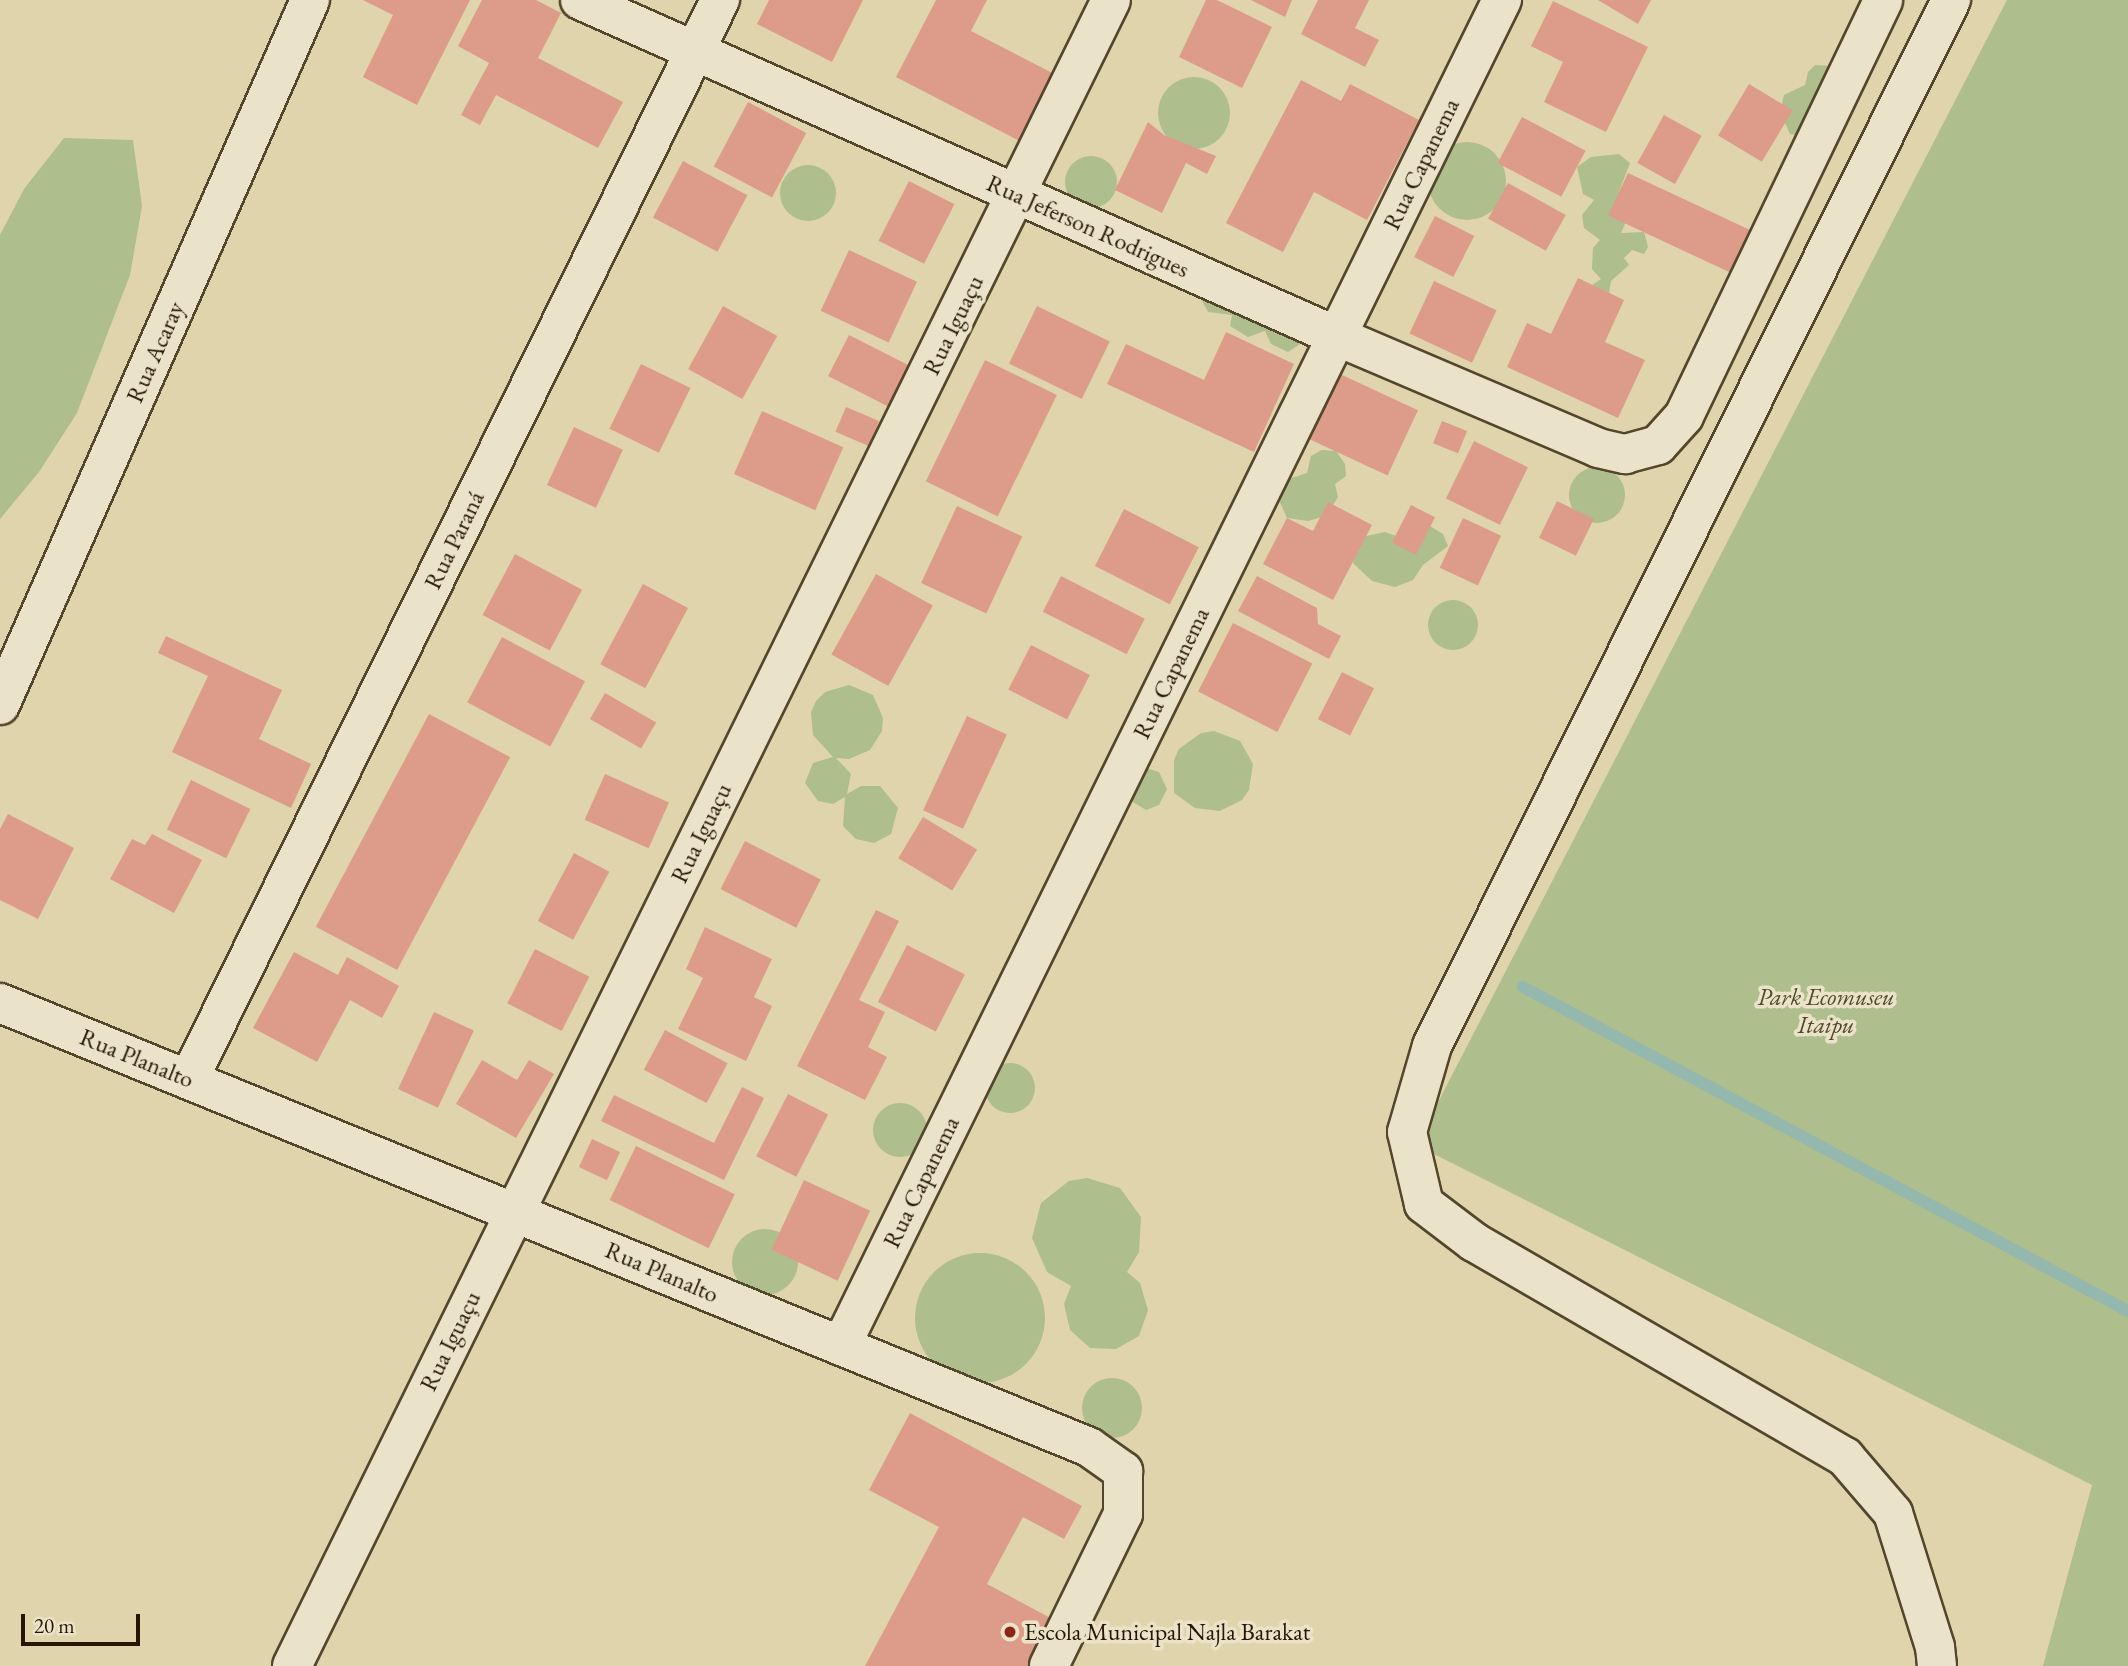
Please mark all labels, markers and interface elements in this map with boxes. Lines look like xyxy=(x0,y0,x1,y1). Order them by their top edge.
street label: Rua Capanema xyxy=(1377,94,1465,234)
street label: Rua Jeferson Rodrigues xyxy=(982,168,1194,284)
street label: Rua Iguaçu xyxy=(917,270,989,380)
street label: Rua Acaray xyxy=(120,297,190,407)
street label: Rua Paraná xyxy=(418,486,490,594)
street label: Rua Capanema xyxy=(1127,603,1215,743)
street label: Rua Iguaçu xyxy=(665,778,737,888)
park label: Park Ecomuseu Itaipu xyxy=(1758,983,1894,1039)
street label: Rua Planalto xyxy=(76,1022,198,1094)
street label: Rua Capanema xyxy=(877,1112,965,1252)
street label: Rua Planalto xyxy=(601,1235,723,1309)
street label: Rua Iguaçu xyxy=(414,1286,486,1396)
scale bar xyxy=(24,1600,144,1644)
text: 20 m xyxy=(34,1612,75,1639)
place label: Escola Municipal Najla Barakat xyxy=(1024,1618,1310,1646)
marker: Escola Municipal Najla Barakat xyxy=(1002,1624,1018,1640)

